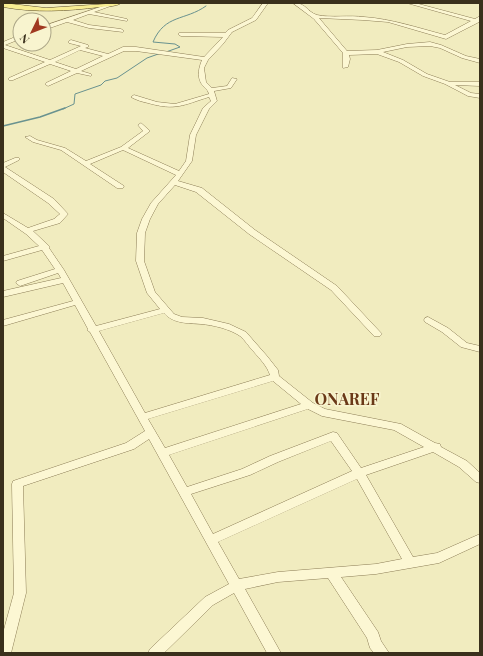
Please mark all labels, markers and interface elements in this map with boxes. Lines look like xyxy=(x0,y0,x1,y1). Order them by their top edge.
north arrow xyxy=(12,12,52,52)
text: N xyxy=(16,31,33,47)
district label: ONAREF xyxy=(315,388,380,409)

